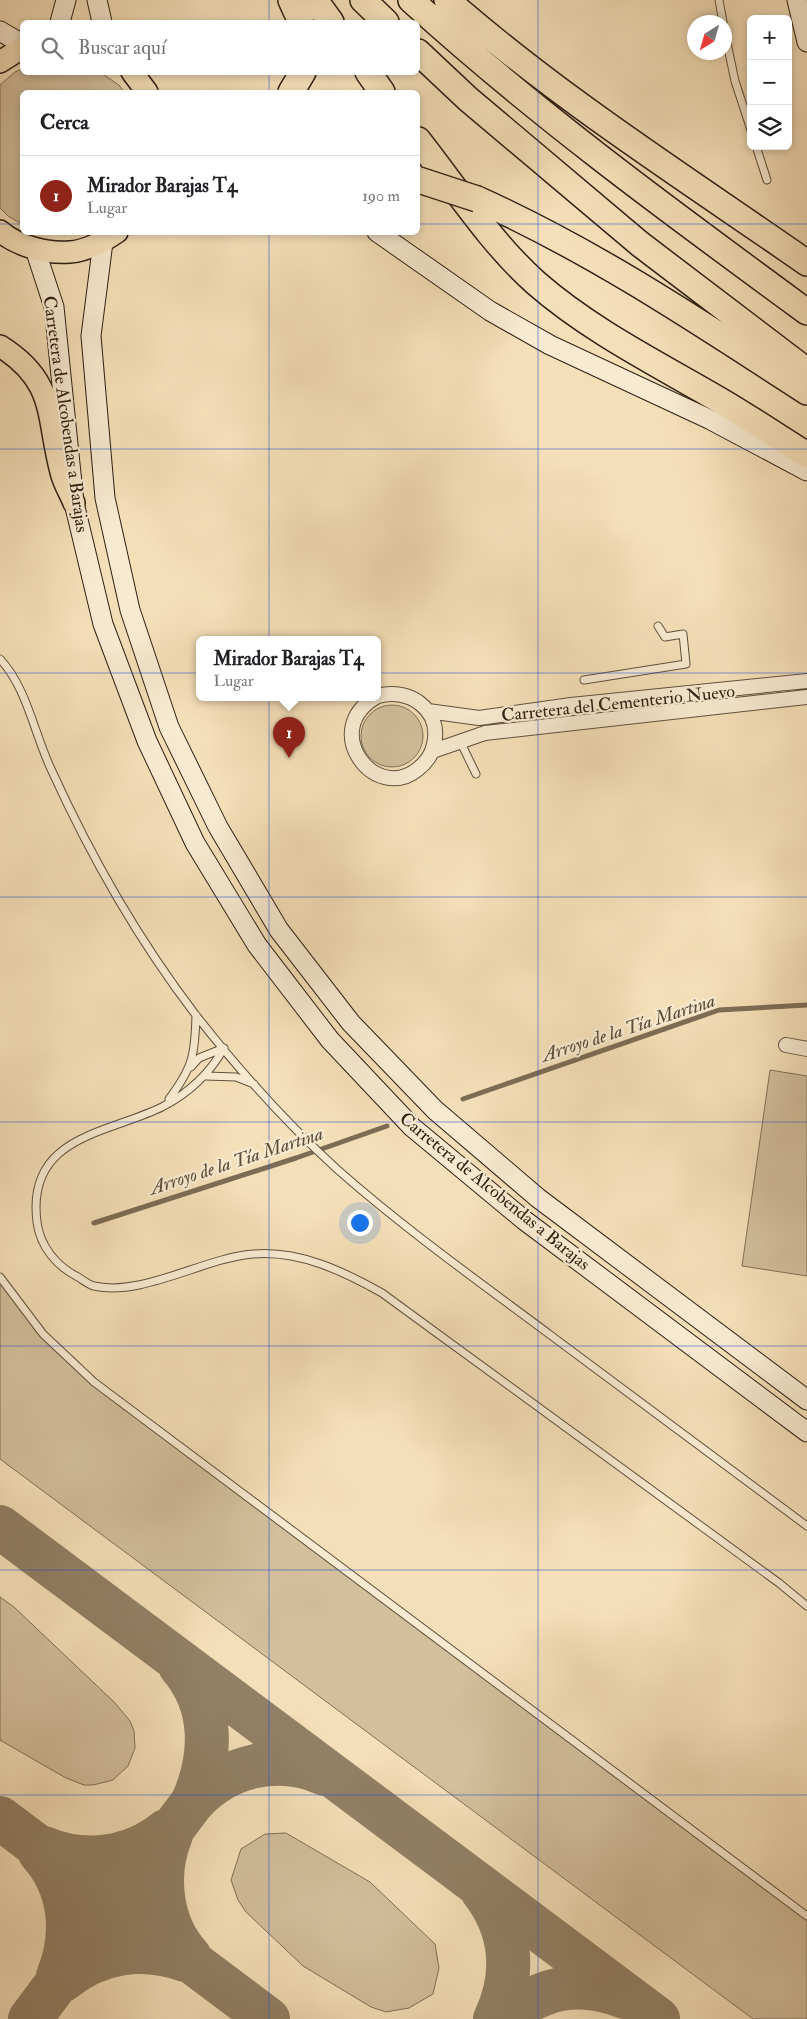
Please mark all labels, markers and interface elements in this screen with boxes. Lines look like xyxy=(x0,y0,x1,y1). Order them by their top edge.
north arrow xyxy=(687,15,732,60)
map controls xyxy=(747,15,792,150)
button: + xyxy=(747,15,792,60)
search box xyxy=(20,20,420,75)
icon: search xyxy=(38,34,66,62)
text: Buscar aquí xyxy=(78,36,166,60)
button: − xyxy=(747,60,792,105)
button: layers xyxy=(747,105,792,150)
text: Cerca xyxy=(40,109,89,136)
text: Mirador Barajas T4 xyxy=(87,174,237,198)
text: 1 xyxy=(53,186,59,206)
text: 190 m xyxy=(362,186,400,206)
text: Lugar xyxy=(87,198,127,218)
street label: Carretera de Alcobendas a Barajas xyxy=(38,294,94,534)
popup xyxy=(196,636,381,701)
text: Mirador Barajas T4 xyxy=(213,647,364,671)
text: Lugar xyxy=(213,671,254,691)
street label: Carretera del Cementerio Nuevo xyxy=(500,680,736,727)
pin: 1 xyxy=(273,717,305,758)
water label: Arroyo de la Tía Martina xyxy=(536,988,718,1068)
street label: Carretera de Alcobendas a Barajas xyxy=(395,1107,595,1275)
water label: Arroyo de la Tía Martina xyxy=(144,1121,326,1201)
your location xyxy=(347,1210,373,1236)

